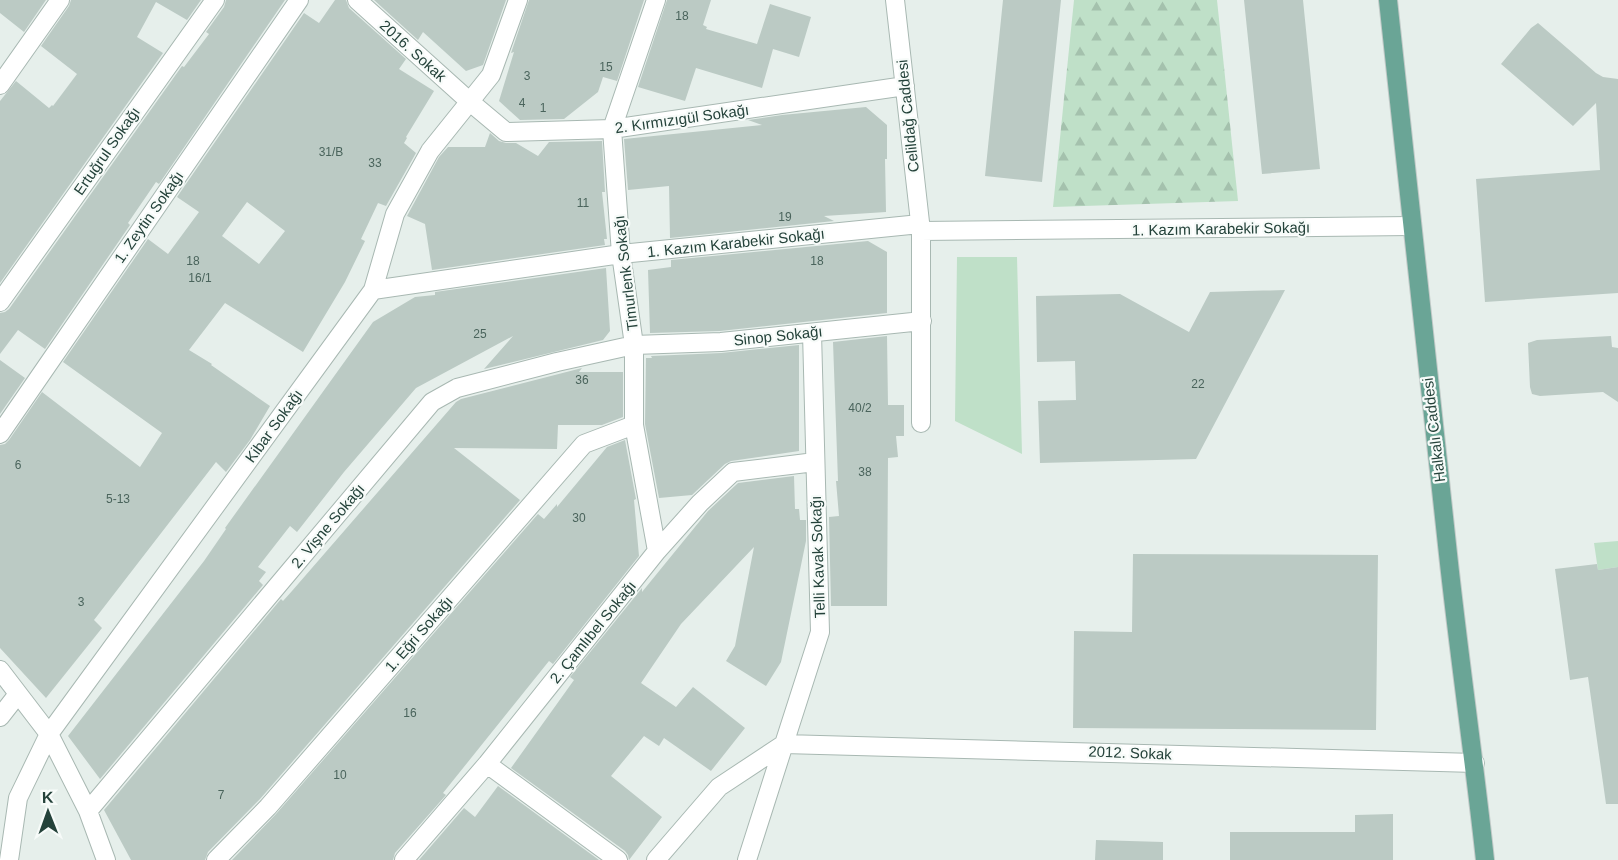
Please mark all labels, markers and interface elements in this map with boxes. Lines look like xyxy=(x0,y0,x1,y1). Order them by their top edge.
house number: 18 xyxy=(675,9,689,23)
street label: 2016. Sokak xyxy=(377,16,450,85)
street label: Celildağ Caddesi xyxy=(893,59,922,173)
house number: 15 xyxy=(599,60,613,74)
house number: 3 xyxy=(524,69,531,83)
house number: 4 xyxy=(519,96,526,110)
house number: 1 xyxy=(540,101,547,115)
street label: 2. Kırmızıgül Sokağı xyxy=(614,101,750,136)
street label: Ertuğrul Sokağı xyxy=(70,103,143,198)
house number: 31/B xyxy=(319,145,343,159)
house number: 33 xyxy=(368,156,382,170)
street label: 1. Zeytin Sokağı xyxy=(111,167,187,266)
house number: 11 xyxy=(577,196,590,210)
house number: 19 xyxy=(778,210,792,224)
street label: Timurlenk Sokağı xyxy=(610,214,641,332)
street label: 1. Kazım Karabekir Sokağı xyxy=(1132,218,1310,239)
street label: 1. Kazım Karabekir Sokağı xyxy=(646,225,826,260)
house number: 18 xyxy=(186,254,200,268)
house number: 18 xyxy=(810,254,824,268)
house number: 16/1 xyxy=(188,271,212,285)
street label: Sinop Sokağı xyxy=(733,322,823,349)
house number: 25 xyxy=(473,327,487,341)
house number: 36 xyxy=(575,373,589,387)
house number: 22 xyxy=(1191,377,1205,391)
street label: Halkalı Caddesi xyxy=(1419,377,1448,483)
street label: Kibar Sokağı xyxy=(241,386,306,465)
house number: 40/2 xyxy=(848,401,872,415)
house number: 6 xyxy=(15,458,22,472)
house number: 38 xyxy=(858,465,872,479)
street label: 2. Vişne Sokağı xyxy=(287,480,368,571)
house number: 5-13 xyxy=(106,492,130,506)
street label: Telli Kavak Sokağı xyxy=(807,495,828,619)
house number: 30 xyxy=(572,511,586,525)
street label: 2. Çamlıbel Sokağı xyxy=(546,577,639,686)
street label: 1. Eğri Sokağı xyxy=(381,593,456,675)
house number: 3 xyxy=(78,595,85,609)
house number: 16 xyxy=(403,706,417,720)
street label: 2012. Sokak xyxy=(1088,743,1172,762)
house number: 10 xyxy=(333,768,347,782)
north arrow xyxy=(18,782,78,842)
house number: 7 xyxy=(218,788,225,802)
text: K xyxy=(42,789,54,806)

